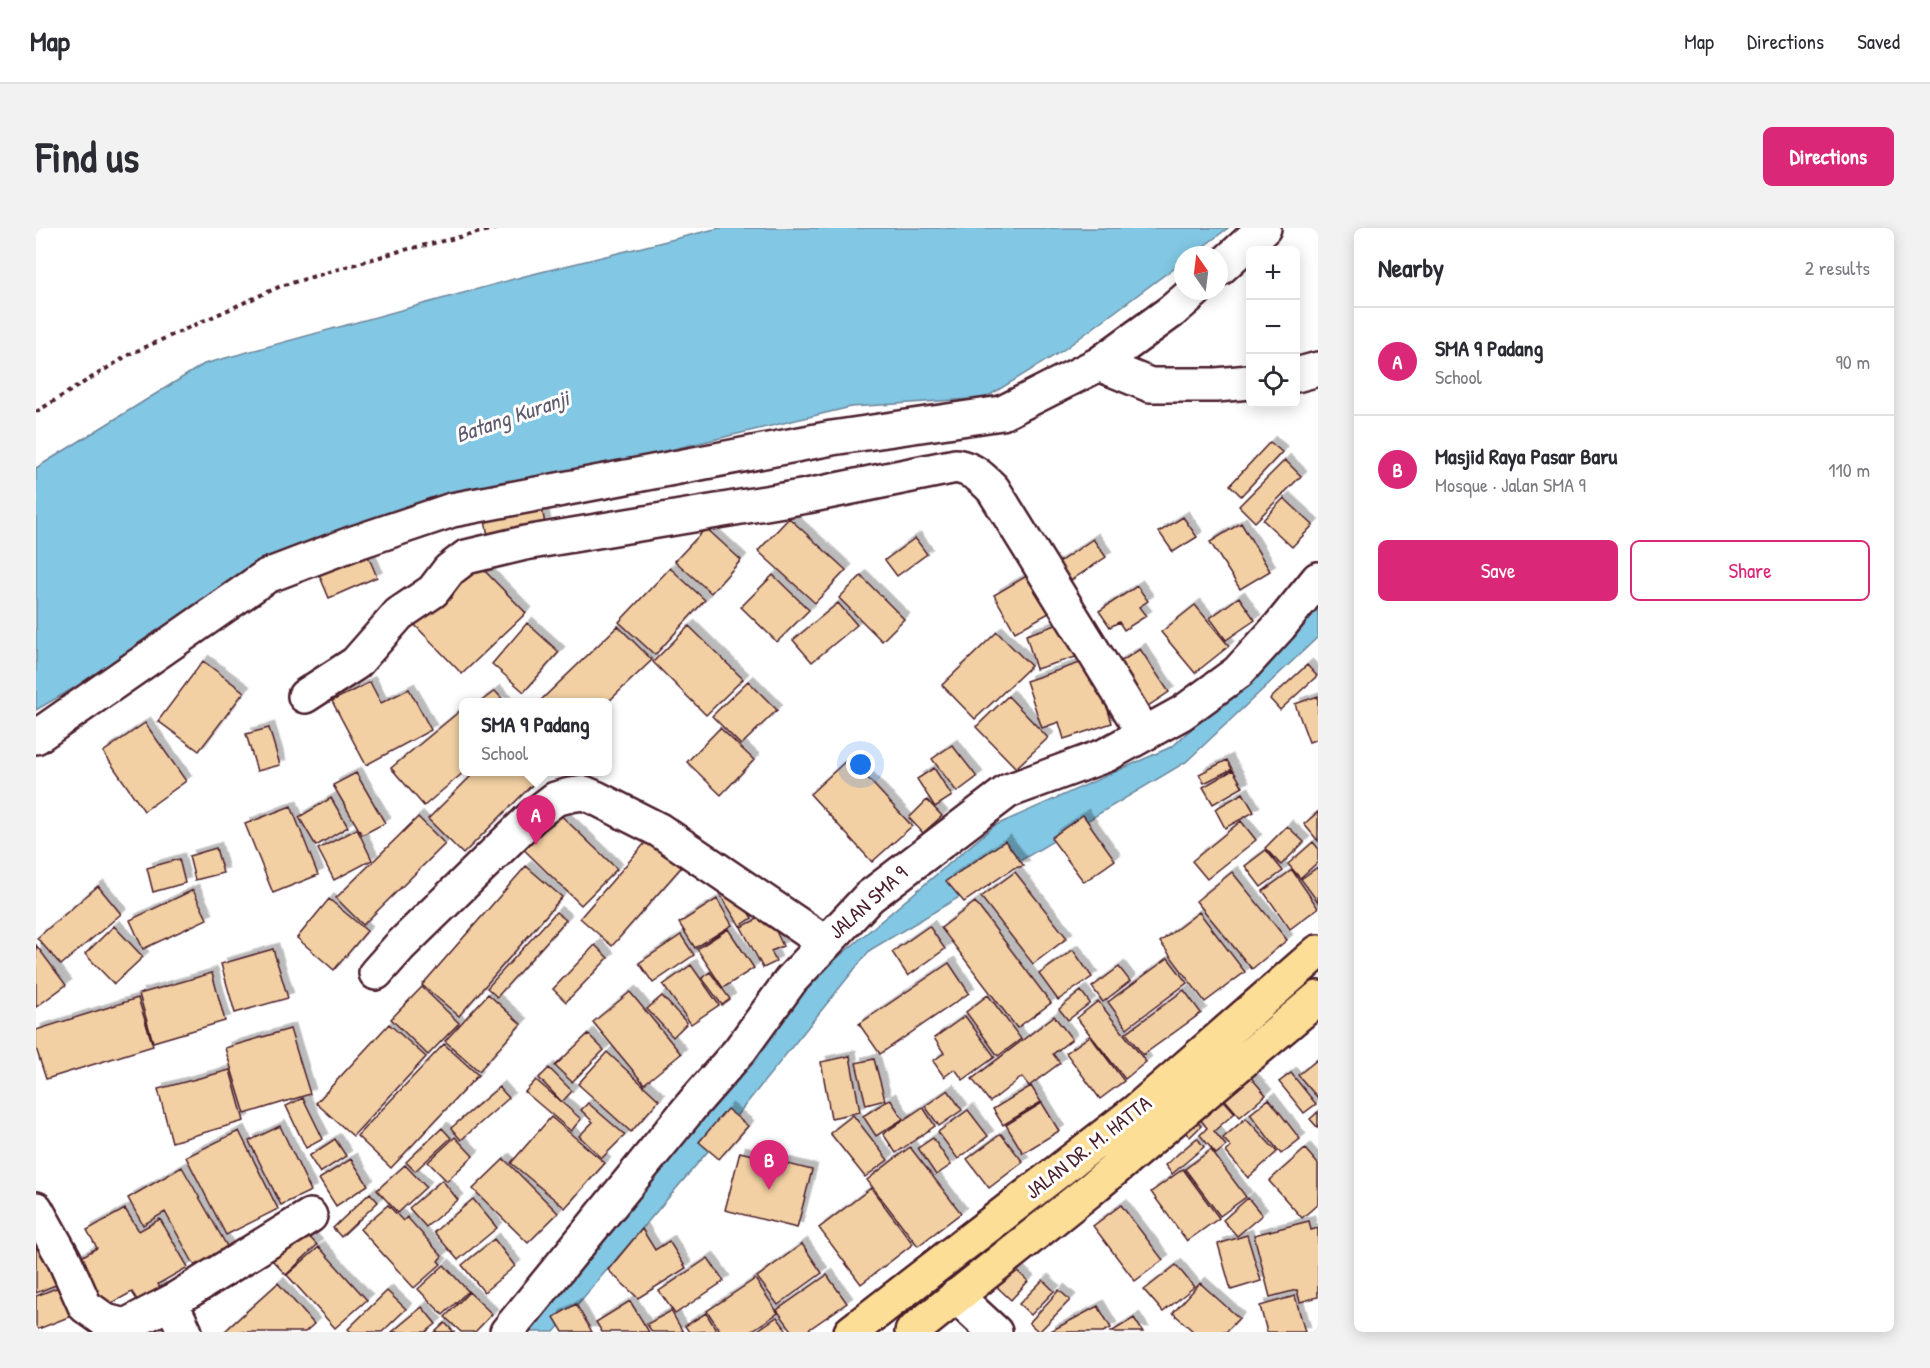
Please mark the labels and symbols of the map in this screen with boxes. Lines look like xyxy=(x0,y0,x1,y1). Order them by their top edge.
north arrow xyxy=(1174,246,1228,300)
water label: Batang Kuranji xyxy=(451,382,575,449)
your location xyxy=(846,750,875,779)
pin: A xyxy=(516,796,556,845)
street label: JALAN SMA 9 xyxy=(822,859,914,945)
street label: JALAN DR. M. HATTA xyxy=(1019,1089,1157,1205)
pin: B xyxy=(750,1140,788,1190)

